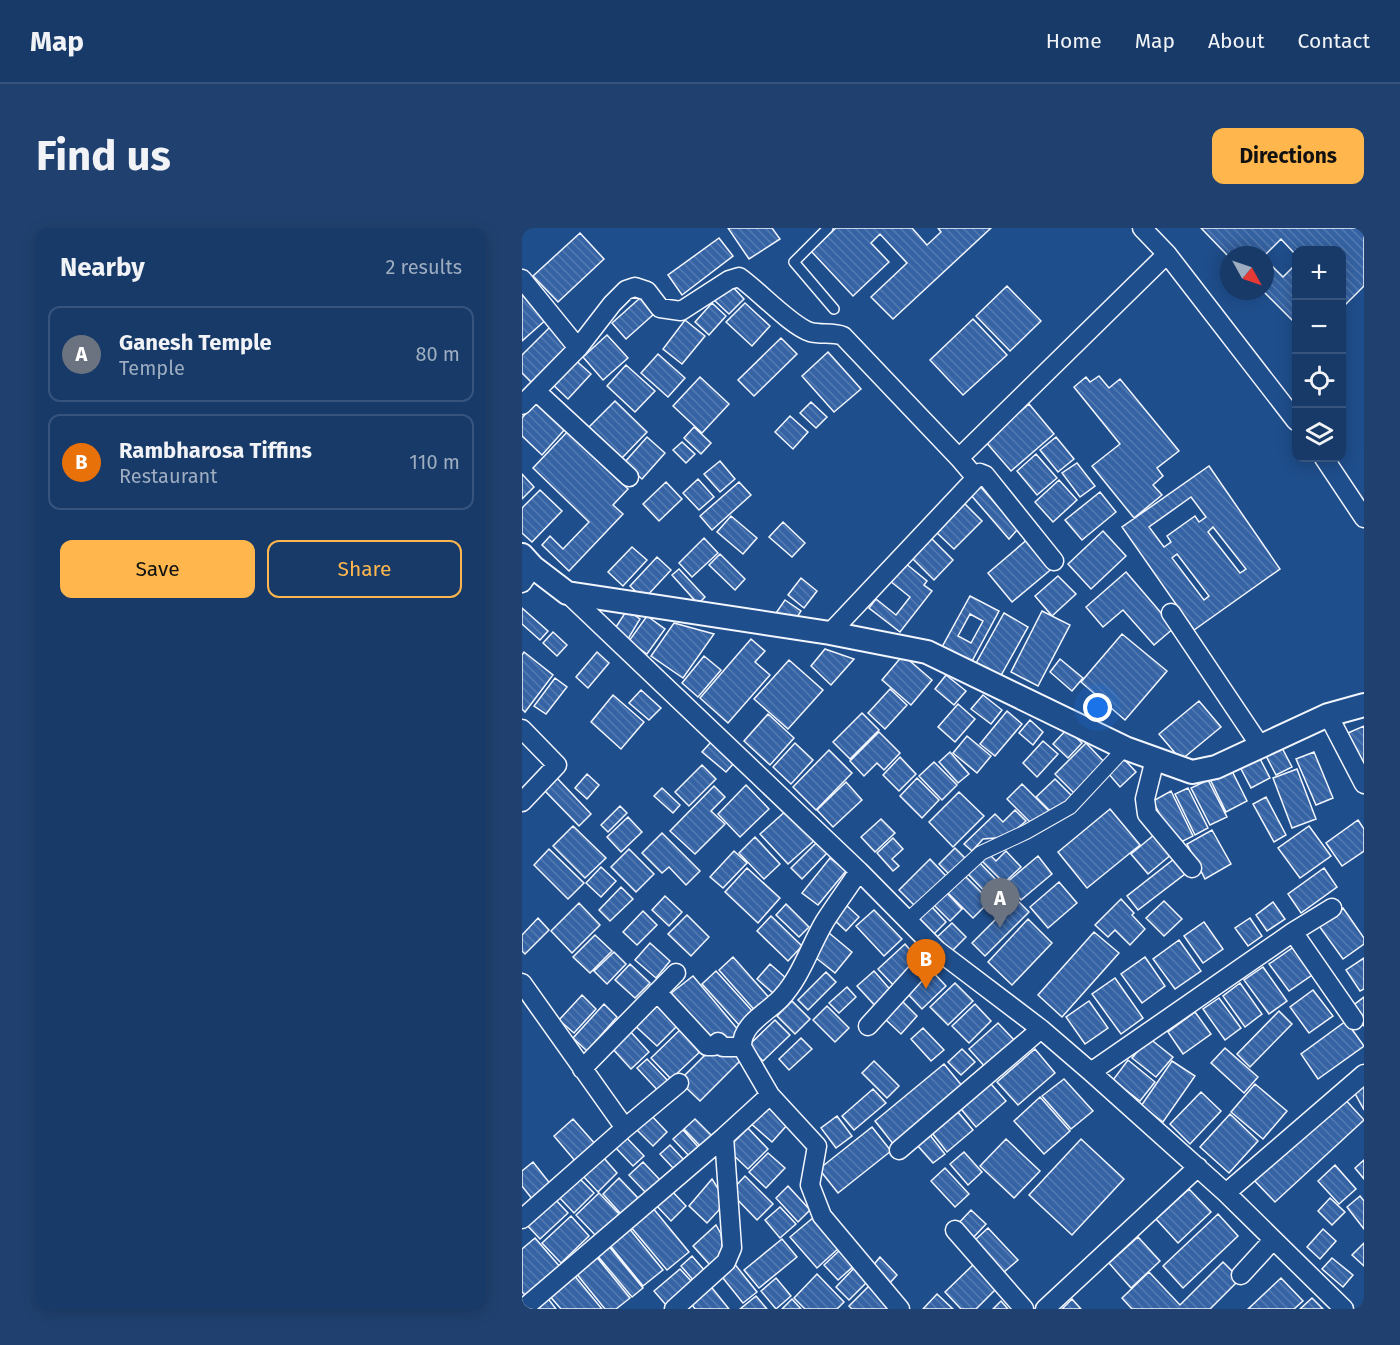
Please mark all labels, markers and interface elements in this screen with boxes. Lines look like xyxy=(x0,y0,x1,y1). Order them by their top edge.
text: Map xyxy=(30,25,84,58)
text: Home xyxy=(1046,28,1102,54)
text: Map xyxy=(1135,28,1175,54)
text: About xyxy=(1208,28,1265,54)
text: Contact xyxy=(1298,28,1370,54)
button: Directions xyxy=(1212,128,1364,184)
text: Find us xyxy=(36,131,171,181)
north arrow xyxy=(1220,246,1274,300)
map controls xyxy=(1292,246,1346,462)
button: + xyxy=(1292,246,1346,300)
text: Nearby xyxy=(60,252,145,283)
text: 2 results xyxy=(385,255,462,279)
button: − xyxy=(1292,300,1346,354)
text: Ganesh Temple xyxy=(119,329,272,356)
text: A xyxy=(76,342,87,366)
text: 80 m xyxy=(415,342,460,366)
button: locate xyxy=(1292,354,1346,408)
text: Temple xyxy=(119,356,185,380)
button: layers xyxy=(1292,408,1346,462)
text: Rambharosa Tiffins xyxy=(119,437,312,464)
text: B xyxy=(75,450,88,474)
text: 110 m xyxy=(409,450,460,474)
text: Restaurant xyxy=(119,464,217,488)
button: Save xyxy=(60,540,255,598)
button: Share xyxy=(267,540,462,598)
your location xyxy=(1083,693,1112,722)
pin: A xyxy=(980,878,1020,928)
pin: B xyxy=(906,940,946,989)

